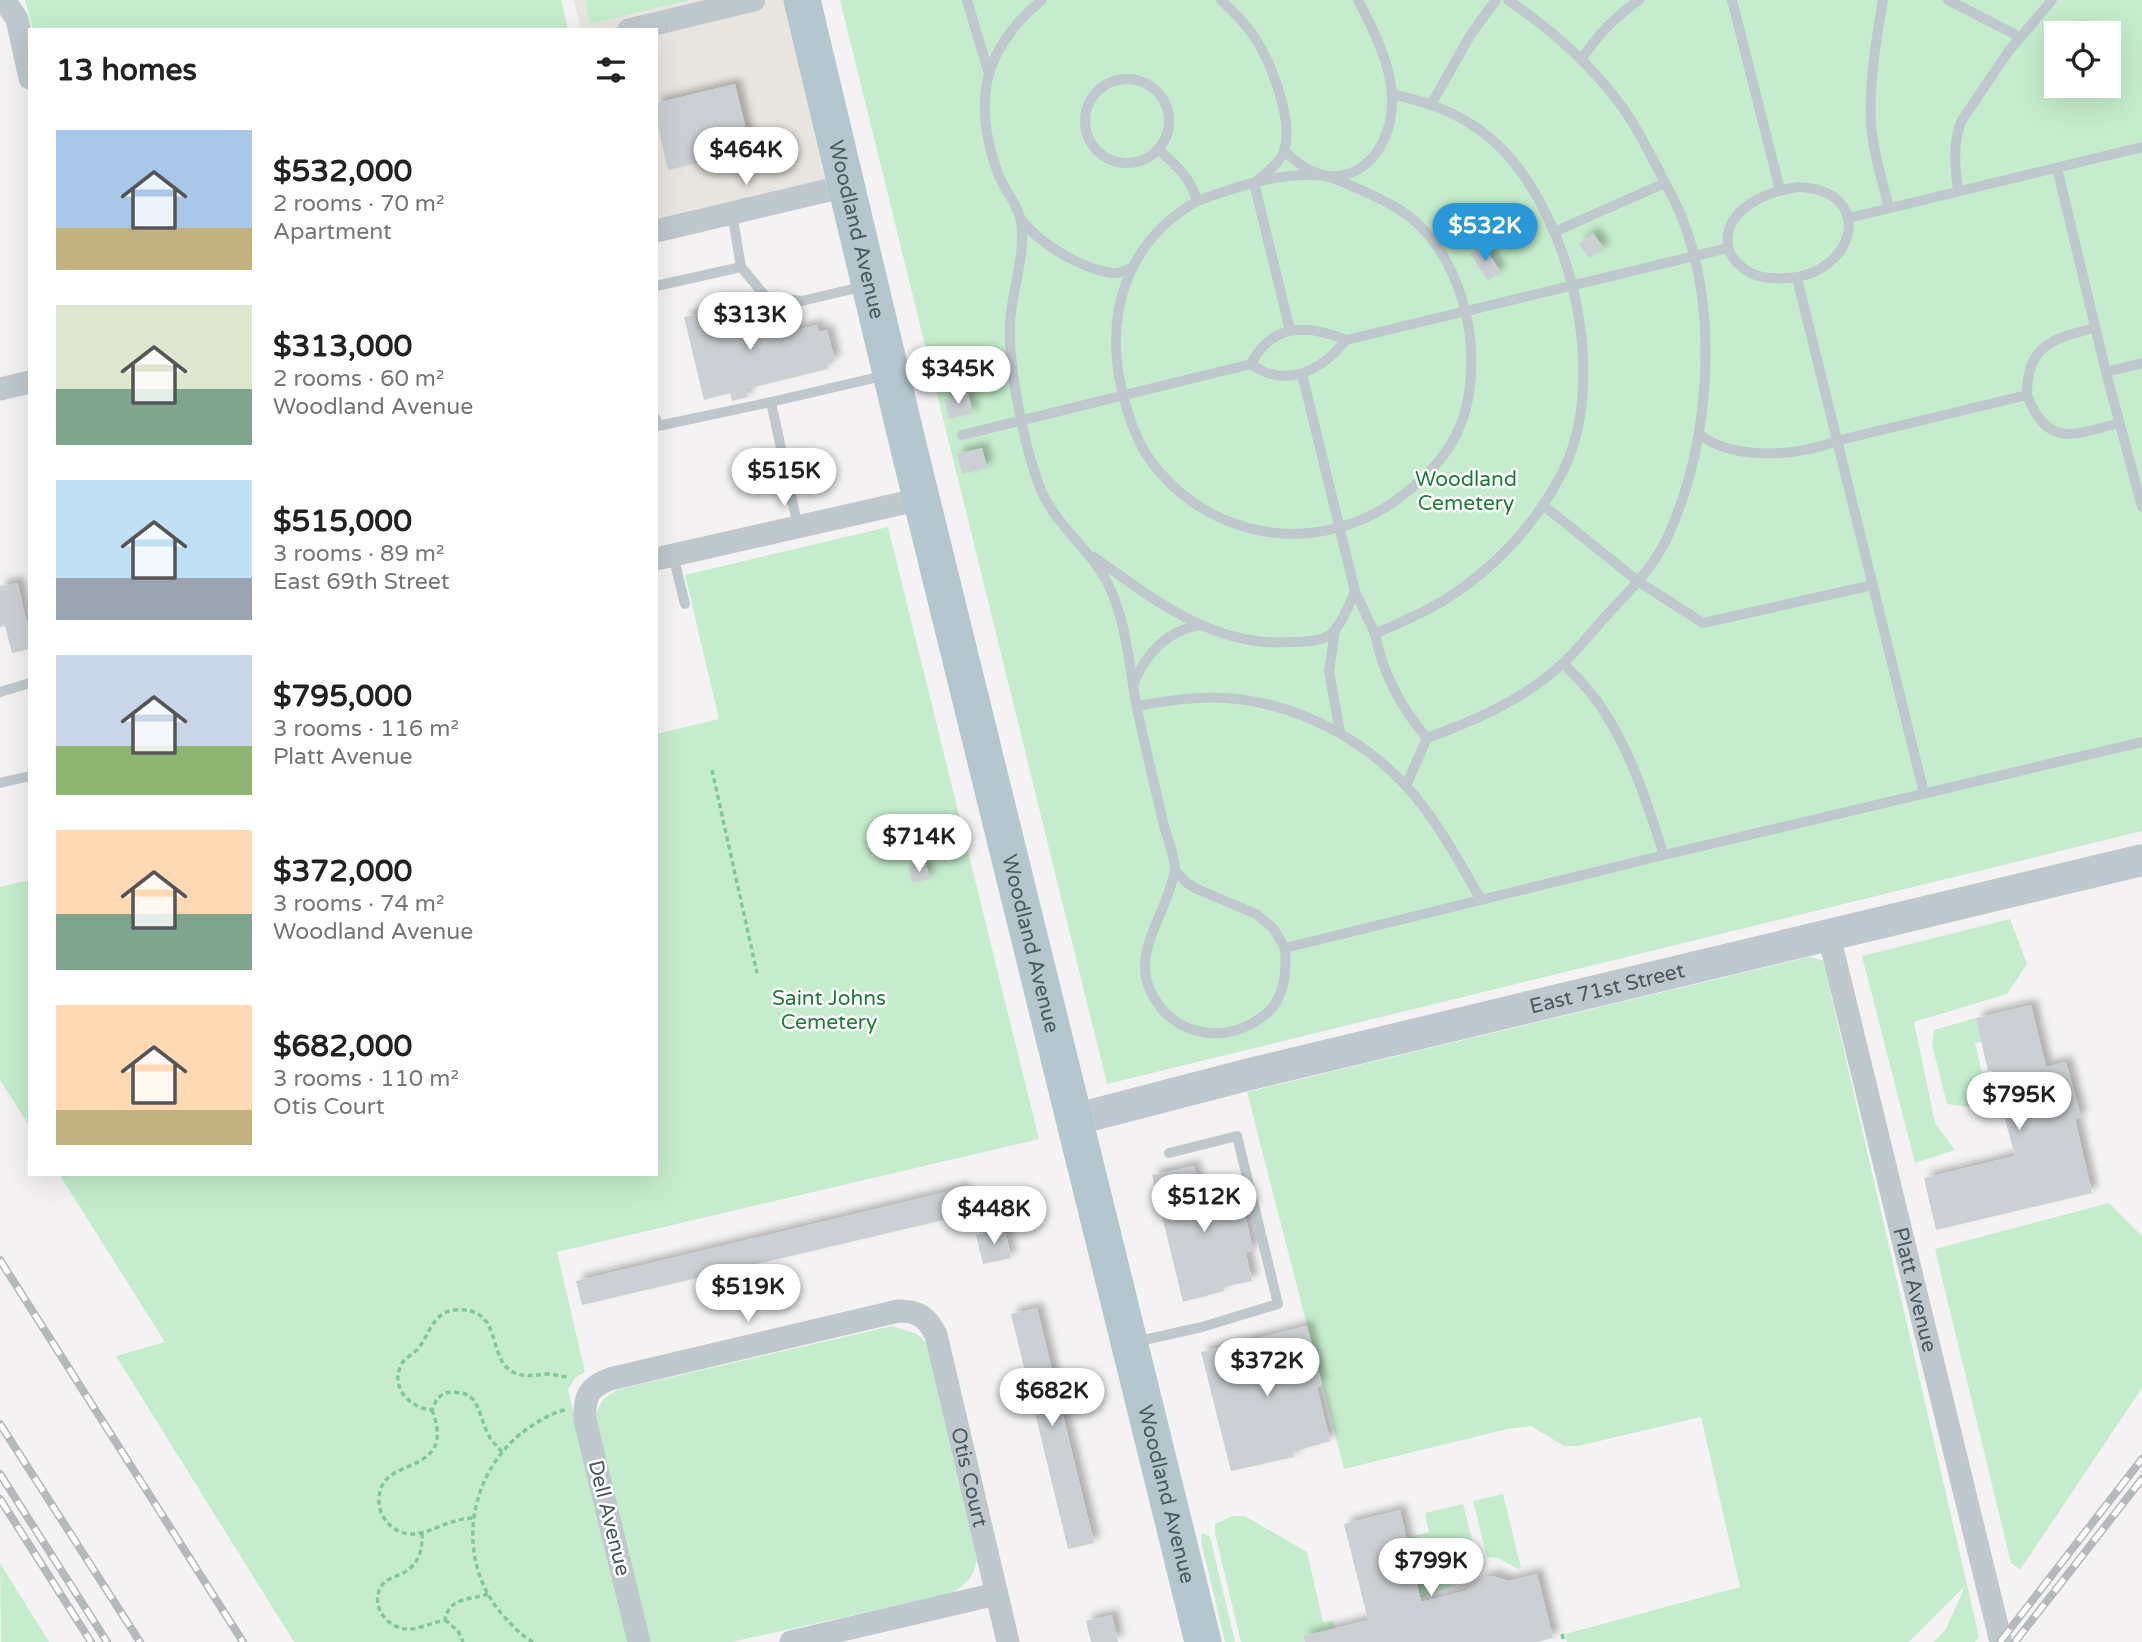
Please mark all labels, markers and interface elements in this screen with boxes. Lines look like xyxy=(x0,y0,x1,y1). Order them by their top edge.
map controls xyxy=(2044,21,2121,98)
button: locate xyxy=(2044,21,2121,98)
icon: filters xyxy=(592,51,630,89)
text: 13 homes xyxy=(56,52,197,89)
pin: $464K xyxy=(697,128,795,187)
text: $464K xyxy=(710,136,782,164)
street label: Woodland Avenue xyxy=(823,138,890,322)
text: $532,000 xyxy=(273,153,412,190)
icon: home xyxy=(112,158,196,242)
text: 2 rooms · 70 m² xyxy=(273,190,444,218)
pin: $532K xyxy=(1436,204,1534,263)
text: $532K xyxy=(1449,212,1521,240)
text: Apartment xyxy=(273,218,392,246)
pin: $313K xyxy=(701,292,799,352)
text: $313K xyxy=(714,301,786,329)
text: $313,000 xyxy=(273,328,412,365)
icon: home xyxy=(112,333,196,417)
pin: $345K xyxy=(909,346,1007,406)
text: $345K xyxy=(922,355,994,383)
text: 2 rooms · 60 m² xyxy=(273,365,444,393)
text: Woodland Avenue xyxy=(273,393,473,421)
pin: $515K xyxy=(735,448,833,508)
text: $515K xyxy=(748,457,820,485)
park label: Woodland Cemetery xyxy=(1415,467,1517,516)
text: $515,000 xyxy=(273,503,412,540)
icon: home xyxy=(112,508,196,592)
text: 3 rooms · 89 m² xyxy=(273,540,444,568)
text: East 69th Street xyxy=(273,568,450,596)
text: $795,000 xyxy=(273,678,412,715)
icon: home xyxy=(112,683,196,767)
text: 3 rooms · 116 m² xyxy=(273,715,459,743)
text: Platt Avenue xyxy=(273,743,413,771)
pin: $714K xyxy=(870,814,968,874)
text: $714K xyxy=(883,823,955,851)
street label: Woodland Avenue xyxy=(997,852,1065,1036)
text: $372,000 xyxy=(273,853,412,890)
icon: home xyxy=(112,858,196,942)
text: 3 rooms · 74 m² xyxy=(273,890,444,918)
text: Woodland Avenue xyxy=(273,918,473,946)
street label: East 71st Street xyxy=(1527,958,1687,1019)
park label: Saint Johns Cemetery xyxy=(772,986,886,1035)
text: $682,000 xyxy=(273,1028,412,1065)
icon: home xyxy=(112,1033,196,1117)
text: 3 rooms · 110 m² xyxy=(273,1065,459,1093)
pin: $795K xyxy=(1970,1072,2068,1132)
text: $795K xyxy=(1983,1081,2055,1109)
text: Otis Court xyxy=(273,1093,384,1121)
pin: $512K xyxy=(1155,1174,1253,1234)
text: $512K xyxy=(1168,1183,1240,1211)
pin: $448K xyxy=(945,1186,1043,1246)
text: $448K xyxy=(958,1195,1030,1223)
street label: Platt Avenue xyxy=(1888,1225,1942,1355)
pin: $519K xyxy=(699,1264,797,1324)
text: $519K xyxy=(712,1273,784,1301)
pin: $372K xyxy=(1218,1338,1316,1398)
text: $372K xyxy=(1231,1347,1303,1375)
pin: $682K xyxy=(1003,1368,1101,1428)
text: $682K xyxy=(1016,1377,1088,1405)
street label: Woodland Avenue xyxy=(1133,1402,1201,1586)
street label: Otis Court xyxy=(946,1425,993,1530)
street label: Dell Avenue xyxy=(583,1458,635,1579)
pin: $799K xyxy=(1382,1538,1480,1598)
text: $799K xyxy=(1395,1547,1467,1575)

